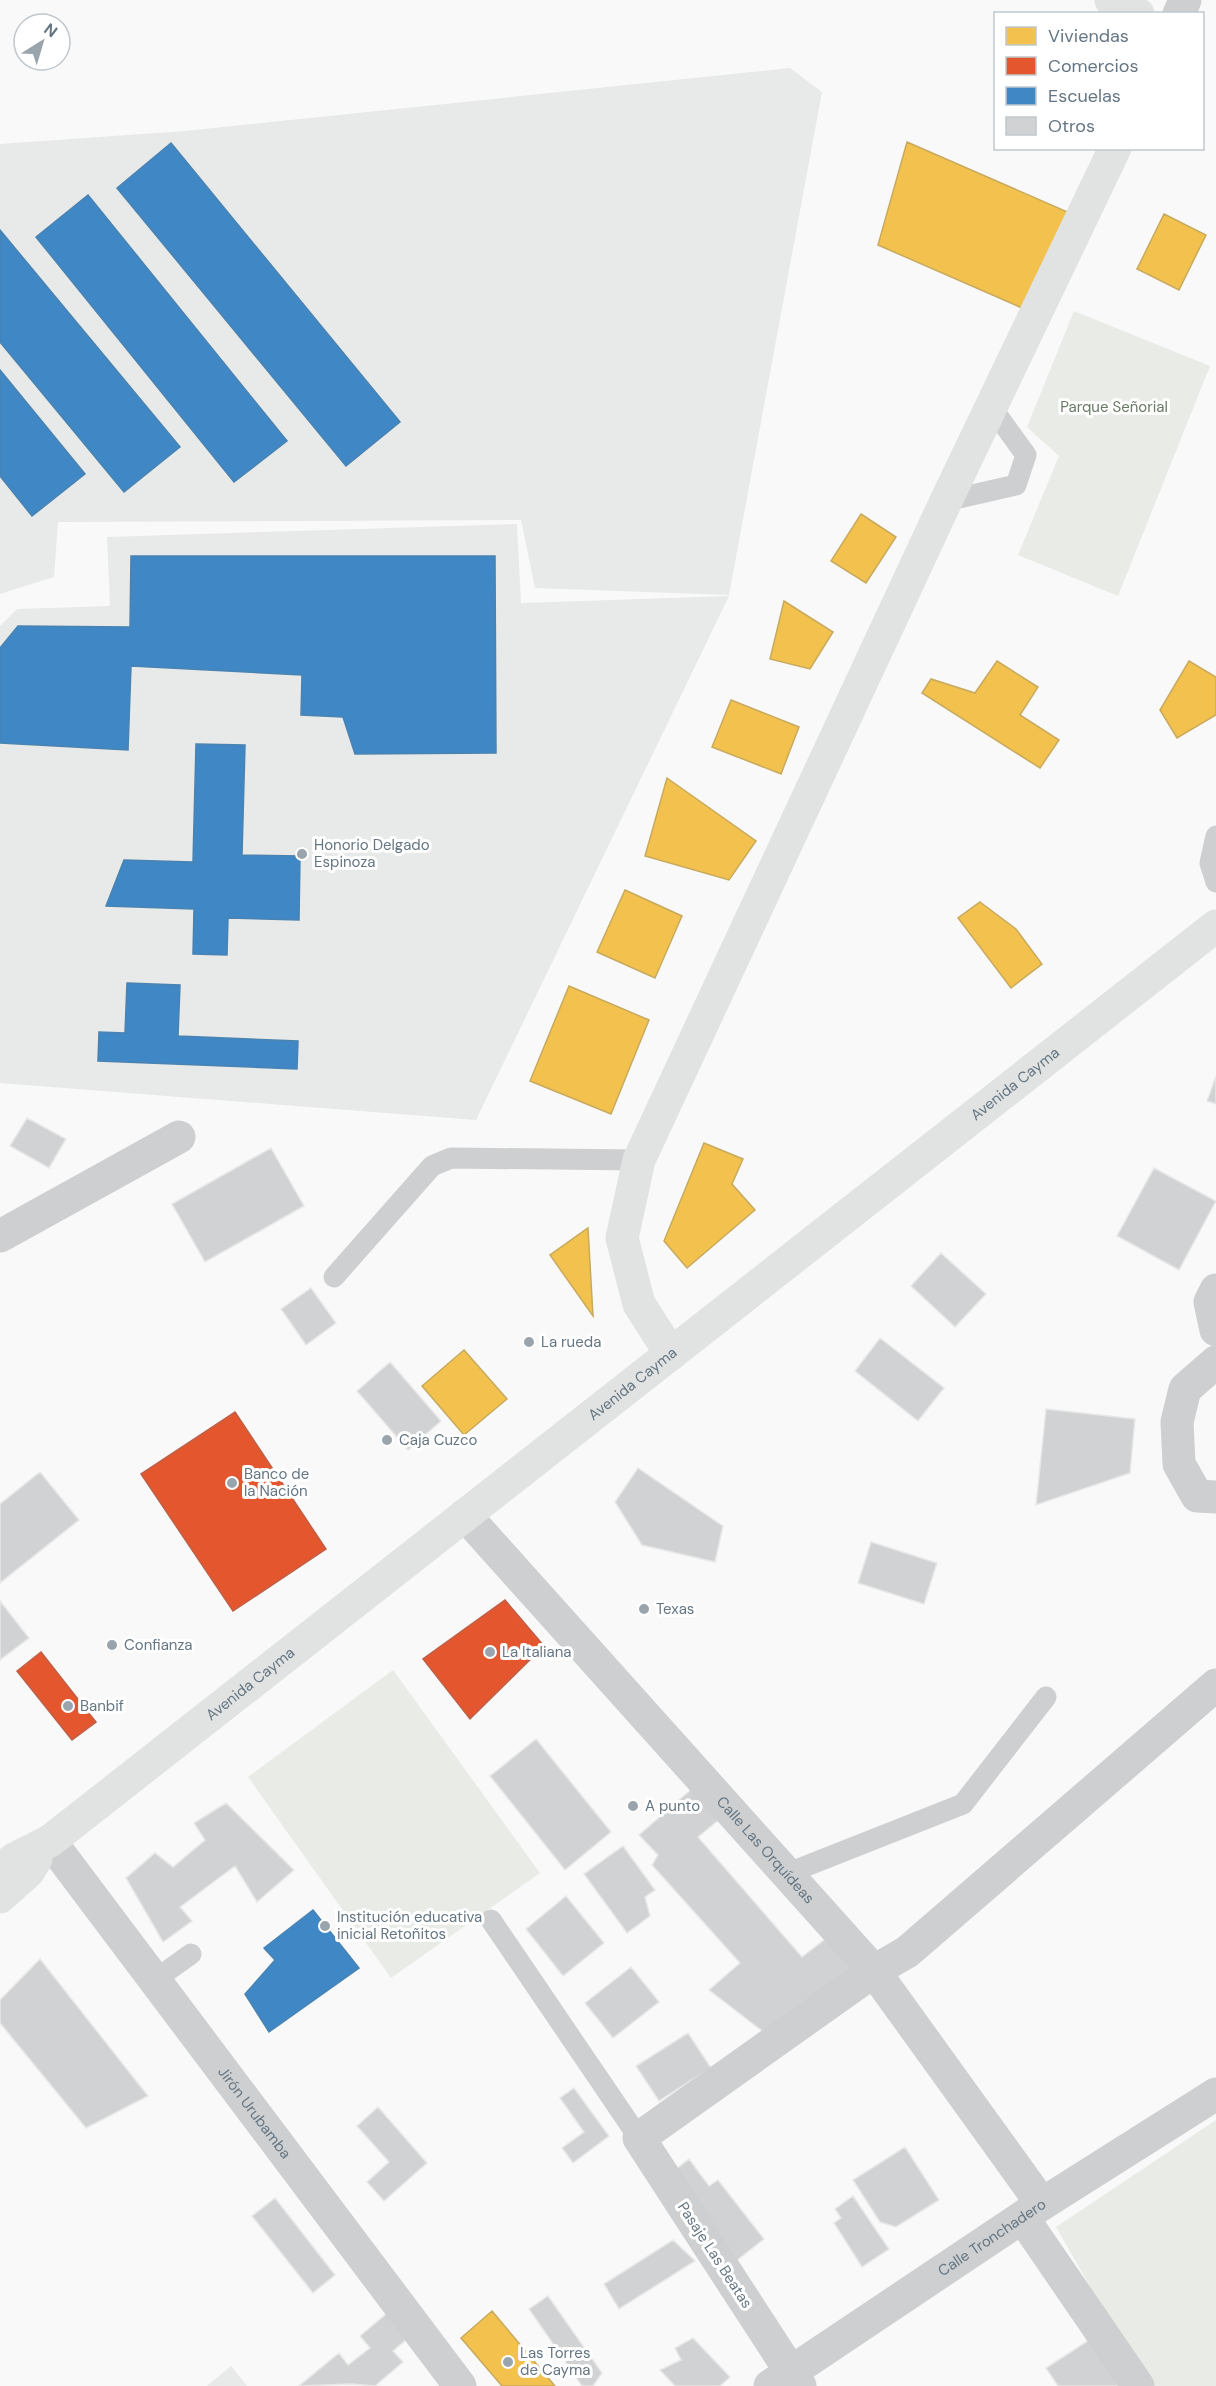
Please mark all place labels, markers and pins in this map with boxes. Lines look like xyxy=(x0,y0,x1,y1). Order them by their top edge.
place label: Honorio Delgado Espinoza xyxy=(314,835,430,872)
marker: Honorio Delgado Espinoza xyxy=(295,847,309,861)
place label: La rueda xyxy=(541,1332,601,1352)
marker: La rueda xyxy=(522,1335,536,1349)
place label: Caja Cuzco xyxy=(399,1430,478,1450)
marker: Caja Cuzco xyxy=(380,1433,394,1447)
place label: Banco de la Nación xyxy=(244,1464,309,1501)
marker: Banco de la Nación xyxy=(225,1476,239,1490)
place label: Texas xyxy=(656,1599,694,1619)
marker: Texas xyxy=(637,1602,651,1616)
place label: Confianza xyxy=(124,1635,193,1655)
marker: Confianza xyxy=(105,1638,119,1652)
place label: La Italiana xyxy=(502,1642,571,1662)
marker: La Italiana xyxy=(483,1645,497,1659)
place label: Banbif xyxy=(80,1696,124,1716)
marker: Banbif xyxy=(61,1699,75,1713)
place label: A punto xyxy=(645,1796,700,1816)
marker: A punto xyxy=(626,1799,640,1813)
place label: Institución educativa inicial Retoñitos xyxy=(337,1907,482,1944)
marker: Institución educativa inicial Retoñitos xyxy=(318,1919,332,1933)
place label: Las Torres de Cayma xyxy=(520,2343,590,2380)
marker: Las Torres de Cayma xyxy=(501,2355,515,2369)

